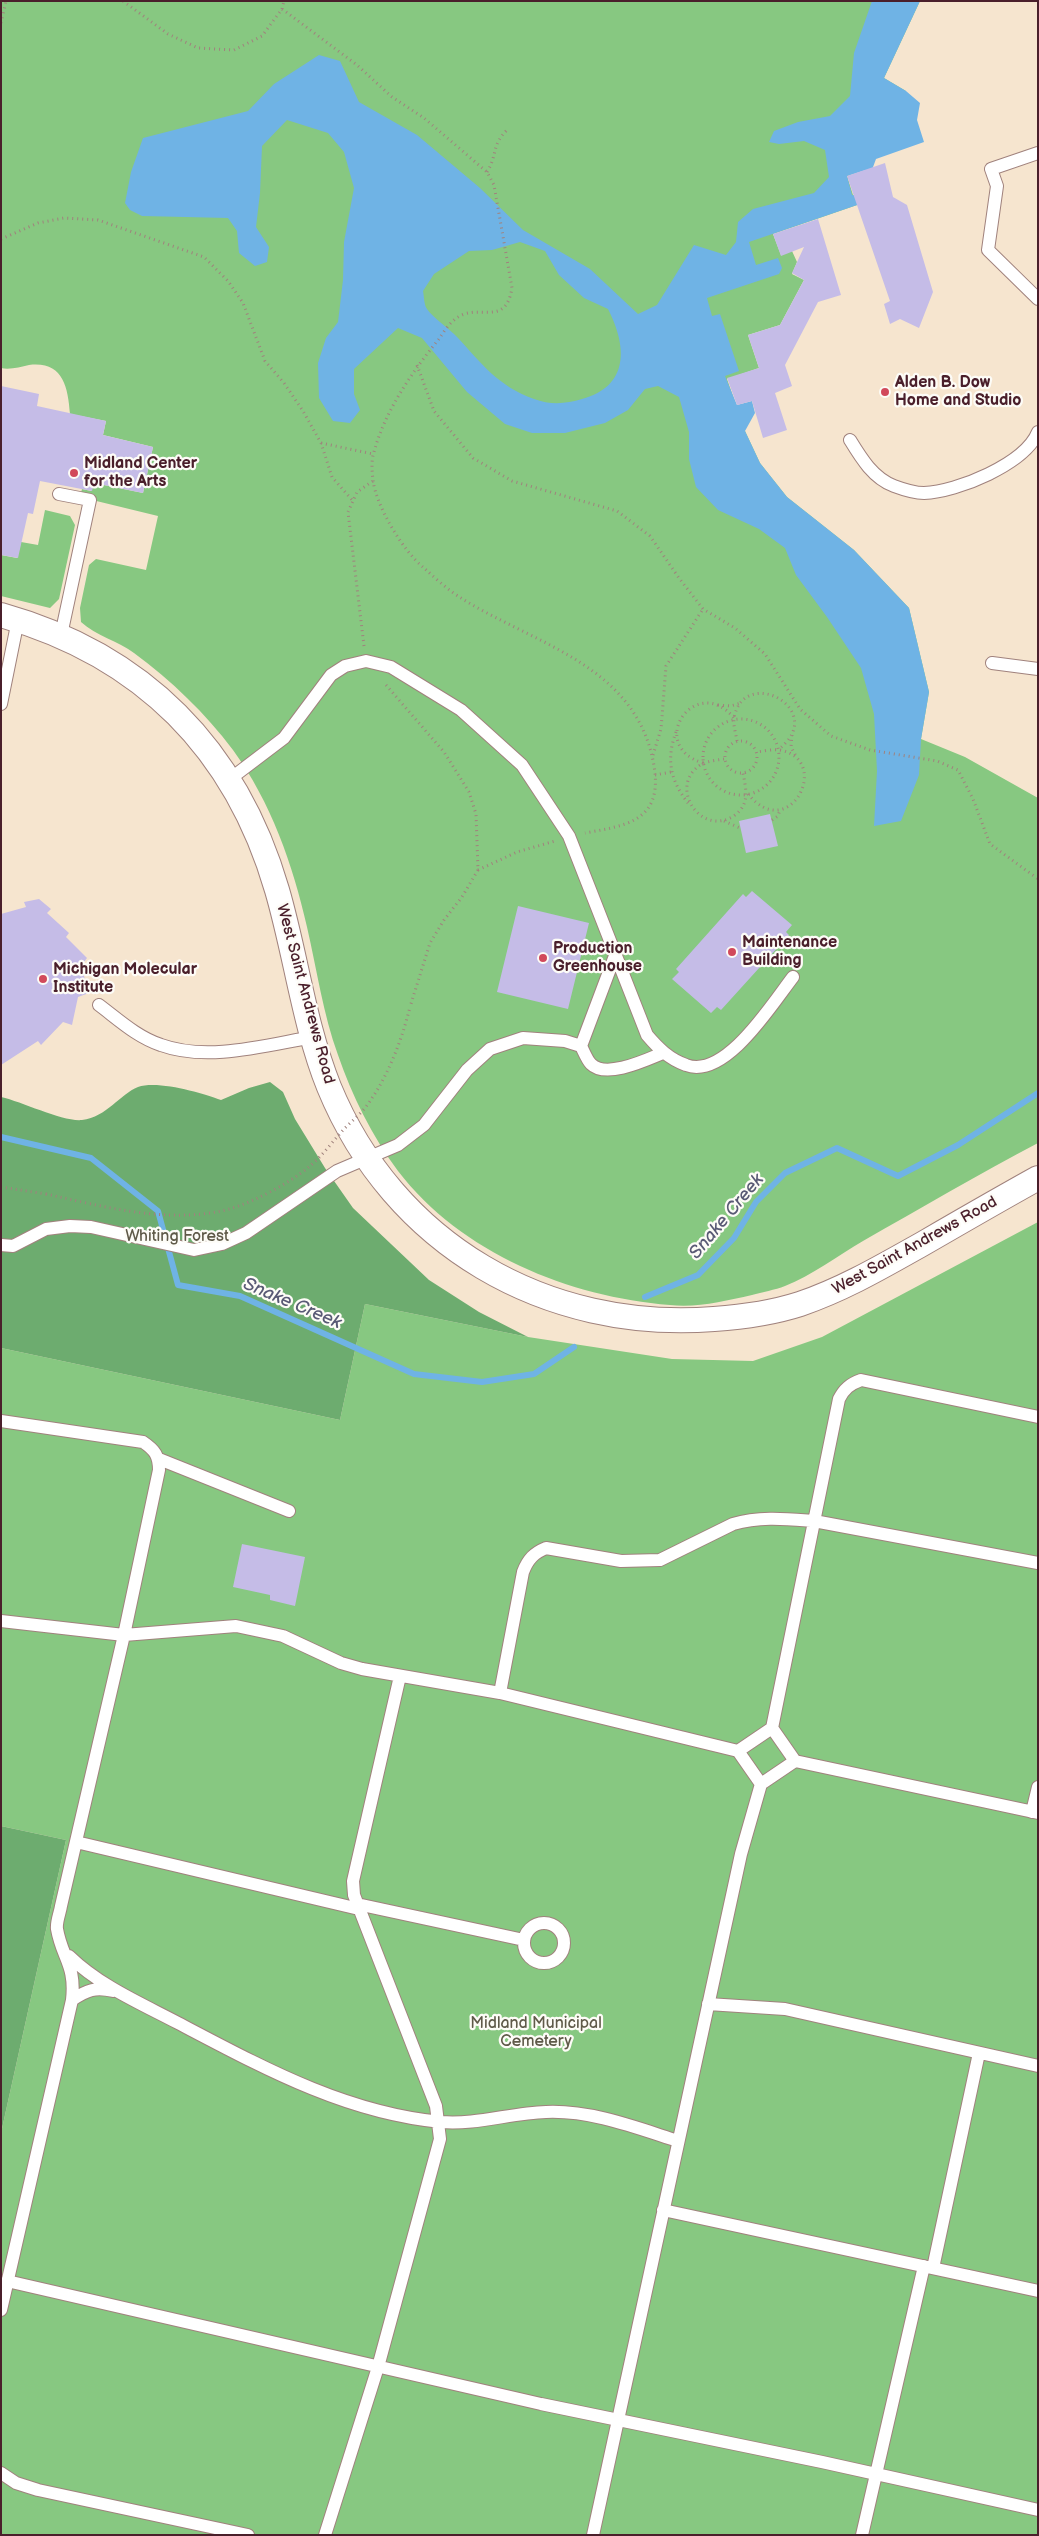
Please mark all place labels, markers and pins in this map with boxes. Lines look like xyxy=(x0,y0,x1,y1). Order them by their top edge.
place label: Alden B. Dow Home and Studio xyxy=(895,373,1021,411)
marker: Alden B. Dow Home and Studio xyxy=(879,386,891,398)
place label: Midland Center for the Arts xyxy=(84,454,197,492)
marker: Midland Center for the Arts xyxy=(68,467,80,479)
place label: Maintenance Building xyxy=(742,933,837,971)
place label: Production Greenhouse xyxy=(553,939,642,977)
marker: Maintenance Building xyxy=(726,946,738,958)
marker: Production Greenhouse xyxy=(537,952,549,964)
place label: Michigan Molecular Institute xyxy=(53,960,197,998)
marker: Michigan Molecular Institute xyxy=(37,973,49,985)

